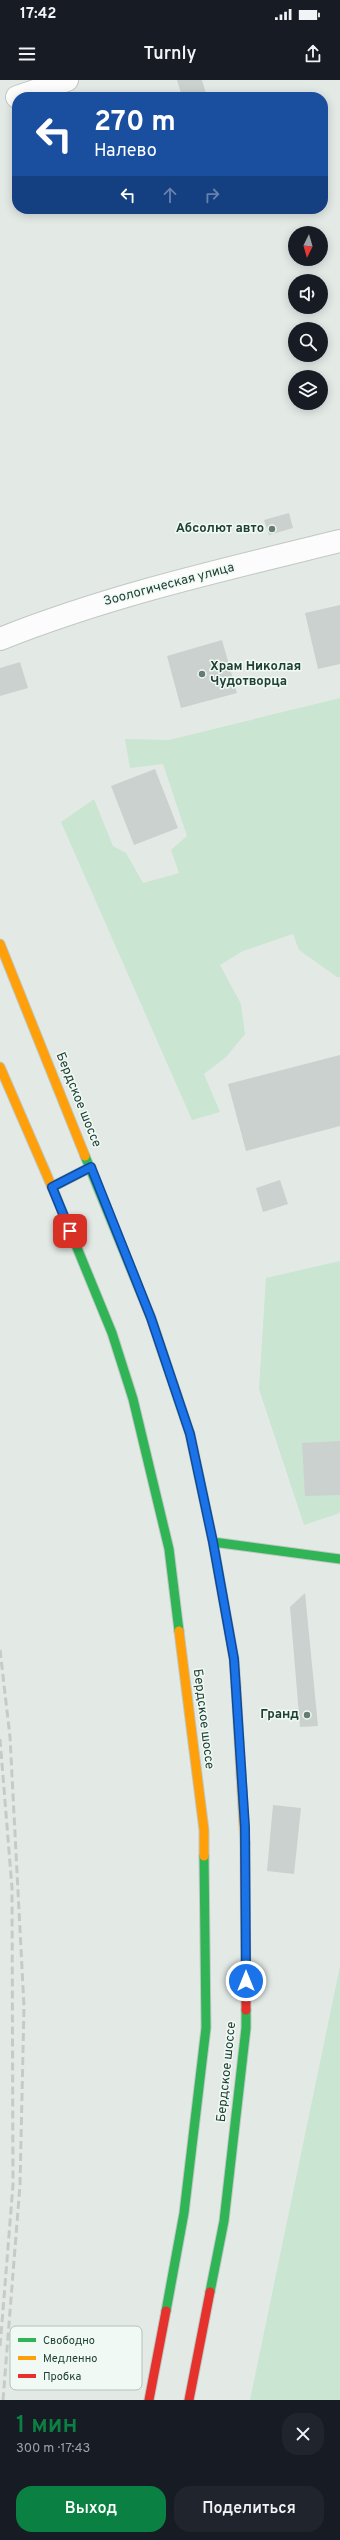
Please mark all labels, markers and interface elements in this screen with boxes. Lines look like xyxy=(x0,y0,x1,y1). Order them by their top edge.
text: 17:42 xyxy=(20,5,57,24)
icon: menu xyxy=(16,43,38,65)
text: Turnly xyxy=(144,43,196,66)
icon: share xyxy=(302,43,324,65)
text: 270 m xyxy=(94,105,176,141)
icon: left xyxy=(28,108,80,160)
text: Налево xyxy=(94,140,157,163)
icon: left xyxy=(117,184,139,206)
icon: ahead xyxy=(159,184,181,206)
icon: right xyxy=(201,184,223,206)
north arrow xyxy=(288,226,328,266)
map controls xyxy=(288,226,328,410)
button: sound xyxy=(288,274,328,314)
button: search xyxy=(288,322,328,362)
button: layers xyxy=(288,370,328,410)
place label: Абсолют авто xyxy=(176,521,264,537)
marker: Абсолют авто xyxy=(267,524,277,534)
street label: Зоологическая улица xyxy=(102,560,236,610)
place label: Храм Николая Чудотворца xyxy=(210,659,301,690)
marker: Храм Николая Чудотворца xyxy=(197,669,207,679)
street label: Бердское шоссе xyxy=(52,1050,104,1150)
pin xyxy=(53,1214,87,1248)
icon: arrive xyxy=(59,1220,81,1242)
street label: Бердское шоссе xyxy=(189,1668,217,1770)
place label: Гранд xyxy=(260,1707,299,1723)
marker: Гранд xyxy=(302,1710,312,1720)
position arrow xyxy=(225,1960,267,2002)
street label: Бердское шоссе xyxy=(214,2021,240,2123)
legend xyxy=(10,2326,142,2390)
text: Свободно xyxy=(43,2334,95,2348)
text: Медленно xyxy=(43,2352,97,2366)
text: Пробка xyxy=(43,2370,82,2384)
text: 1 мин xyxy=(16,2411,77,2441)
button: close xyxy=(282,2413,324,2455)
text: 300 m · 17:43 xyxy=(16,2441,90,2457)
button: Выход xyxy=(16,2486,166,2532)
button: Поделиться xyxy=(174,2486,324,2532)

